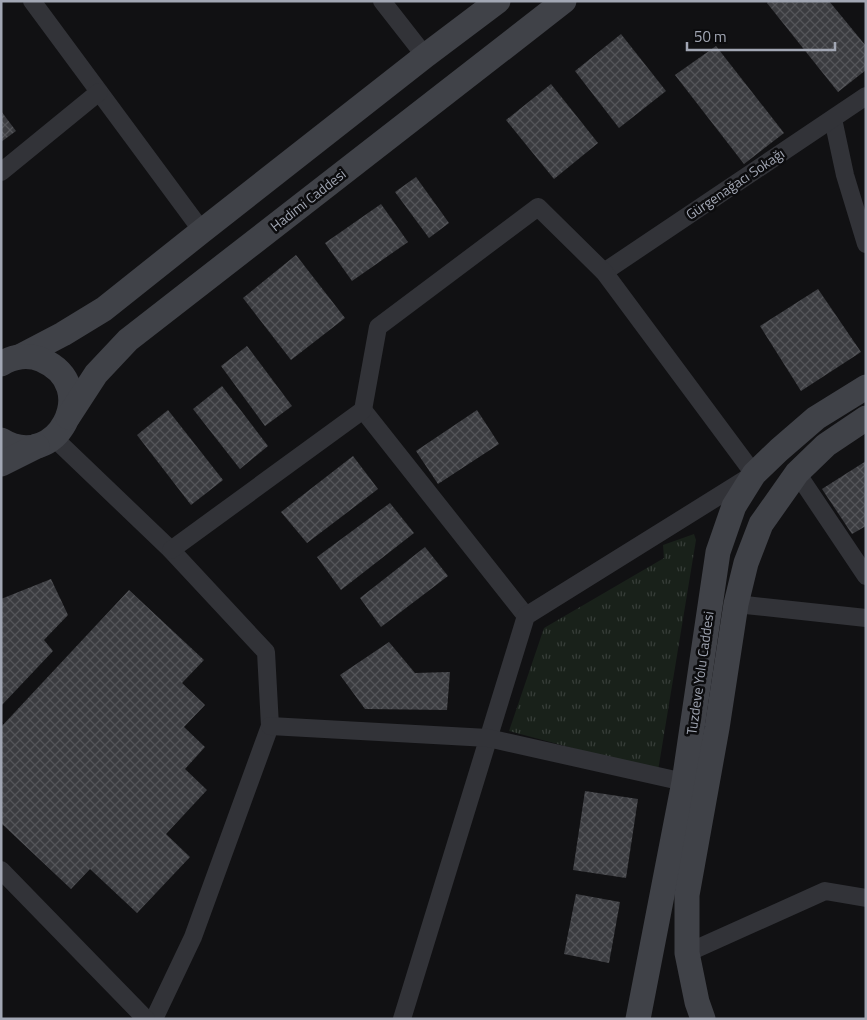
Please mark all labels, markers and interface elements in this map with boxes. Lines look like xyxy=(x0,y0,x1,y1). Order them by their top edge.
scale bar xyxy=(687,20,834,52)
text: 50 m xyxy=(694,25,727,48)
street label: Gürgenağacı Sokağı xyxy=(681,143,788,224)
street label: Hadimi Caddesi xyxy=(265,163,350,236)
street label: Tuzdeve Yolu Caddesi xyxy=(680,610,719,736)

